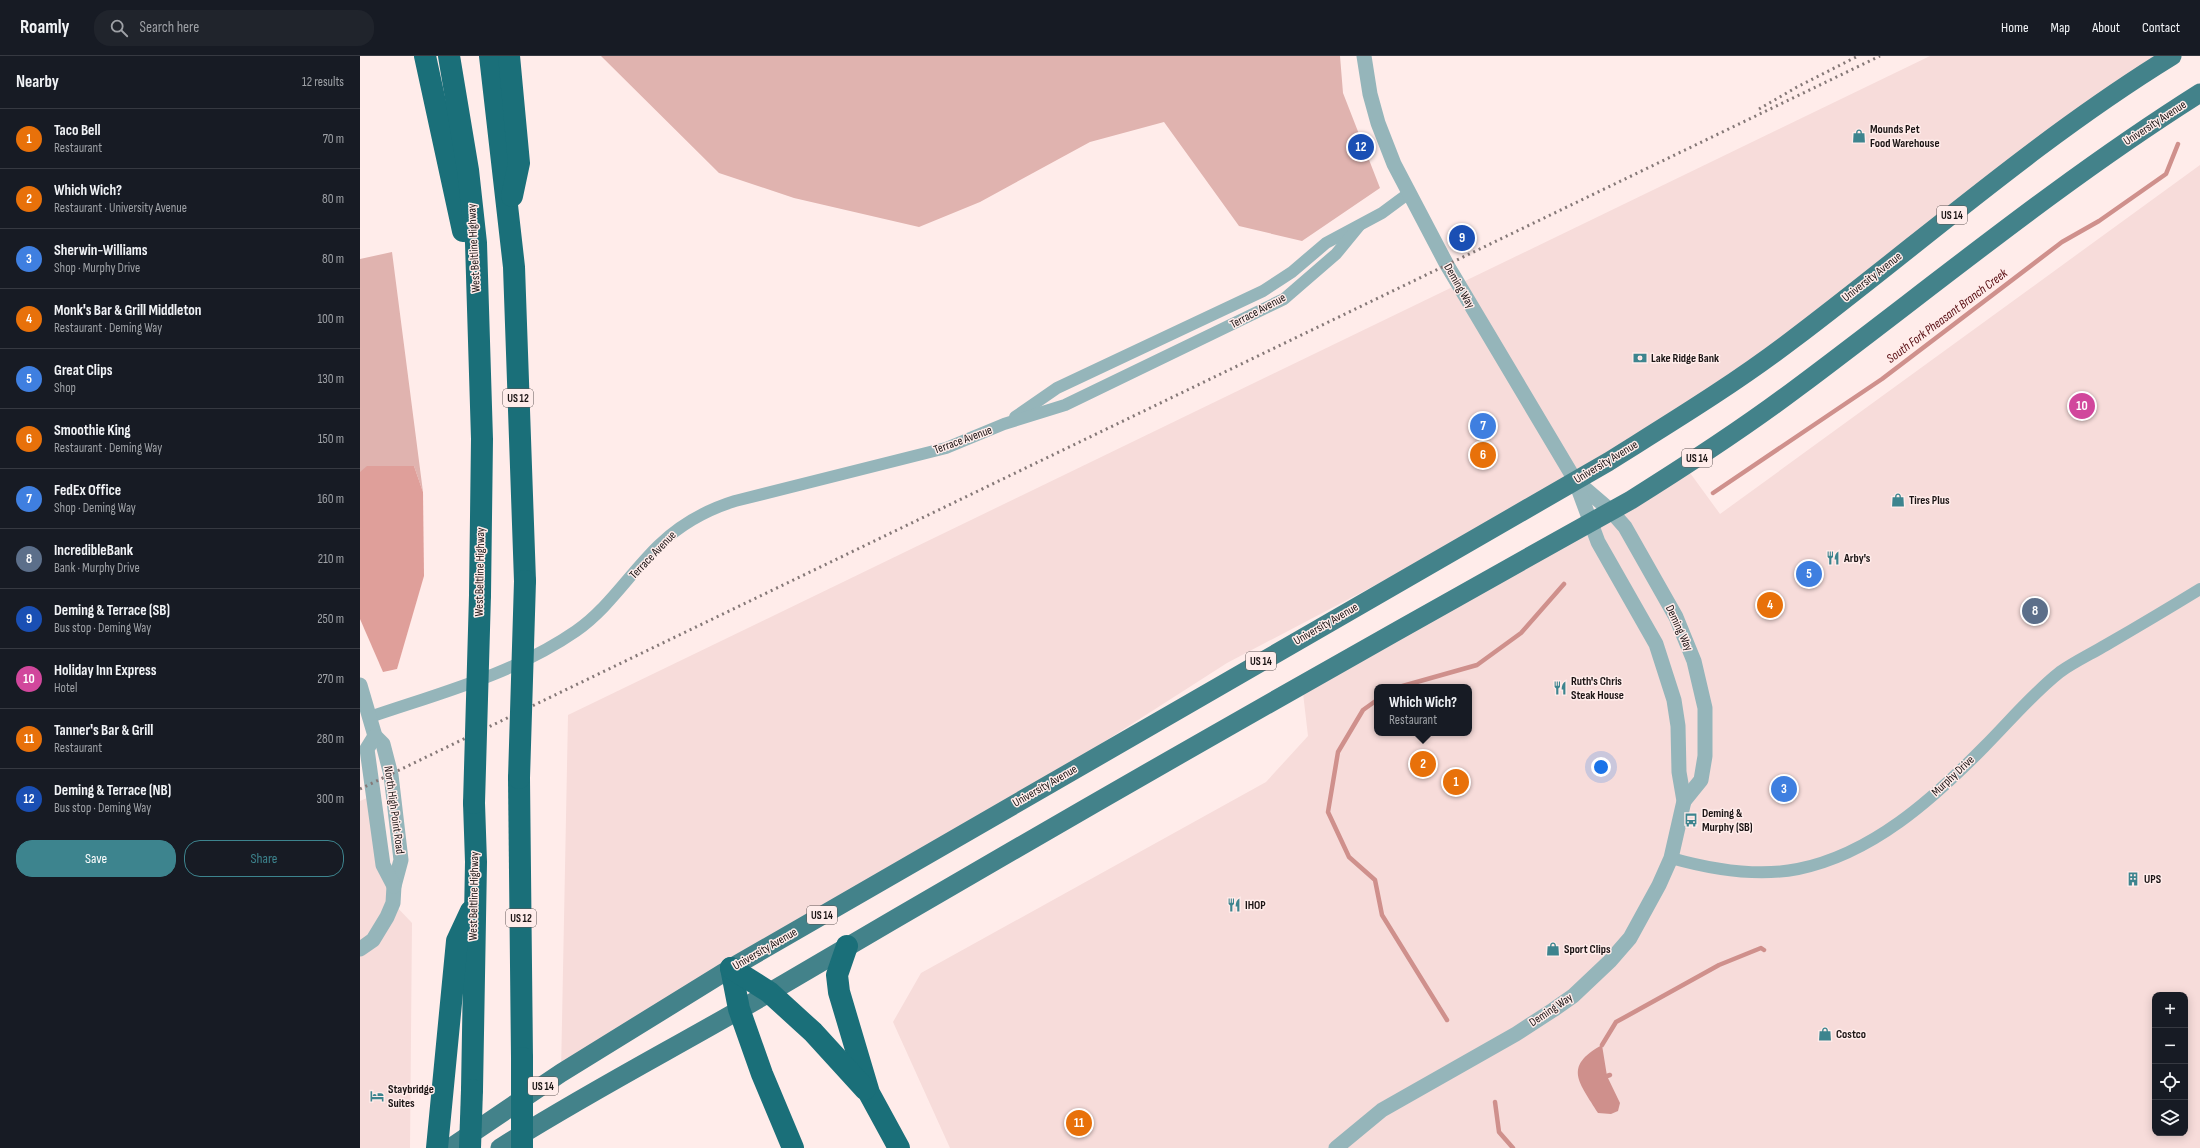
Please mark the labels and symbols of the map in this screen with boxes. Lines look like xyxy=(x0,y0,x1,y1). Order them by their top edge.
street label: University Avenue xyxy=(2121,97,2189,149)
place label: Mounds Pet Food Warehouse xyxy=(1870,122,1940,151)
shop icon: Mounds Pet Food Warehouse xyxy=(1851,128,1867,144)
pin: 12 xyxy=(1348,132,1374,162)
street label: West Beltline Highway xyxy=(464,203,484,293)
road number: US 14 xyxy=(1937,206,1967,224)
pin: 9 xyxy=(1449,223,1475,253)
street label: University Avenue xyxy=(1839,249,1905,305)
street label: Deming Way xyxy=(1440,261,1478,311)
water label: South Fork Pheasant Branch Creek xyxy=(1883,265,2012,367)
street label: Terrace Avenue xyxy=(1228,290,1289,332)
bank icon: Lake Ridge Bank xyxy=(1632,350,1648,366)
place label: Lake Ridge Bank xyxy=(1651,351,1719,366)
road number: US 12 xyxy=(503,389,533,407)
pin: 10 xyxy=(2069,391,2095,421)
pin: 7 xyxy=(1470,411,1496,441)
street label: Terrace Avenue xyxy=(932,422,994,457)
street label: University Avenue xyxy=(1571,437,1641,487)
pin: 6 xyxy=(1470,440,1496,470)
road number: US 14 xyxy=(1682,449,1712,467)
shop icon: Tires Plus xyxy=(1890,492,1906,508)
place label: Tires Plus xyxy=(1909,493,1950,508)
street label: West Beltline Highway xyxy=(472,527,488,617)
street label: Terrace Avenue xyxy=(626,528,680,582)
restaurant icon: Arby's xyxy=(1825,550,1841,566)
place label: Arby's xyxy=(1843,551,1871,566)
pin: 5 xyxy=(1796,559,1822,589)
pin: 4 xyxy=(1757,590,1783,620)
pin: 8 xyxy=(2022,596,2048,626)
street label: University Avenue xyxy=(1291,599,1361,649)
street label: Deming Way xyxy=(1662,603,1696,654)
road number: US 14 xyxy=(1246,652,1276,670)
place label: Ruth's Chris Steak House xyxy=(1571,674,1624,703)
restaurant icon: Ruth's Chris Steak House xyxy=(1552,680,1568,696)
pin: 2 xyxy=(1410,749,1436,779)
street label: Murphy Drive xyxy=(1928,752,1978,800)
your location xyxy=(1591,757,1611,777)
street label: University Avenue xyxy=(1010,761,1080,811)
street label: North High Point Road xyxy=(380,765,408,855)
pin: 1 xyxy=(1443,767,1469,797)
pin: 3 xyxy=(1771,774,1797,804)
place label: Deming & Murphy (SB) xyxy=(1702,806,1753,835)
bus stop icon: Deming & Murphy (SB) xyxy=(1683,812,1699,828)
street label: West Beltline Highway xyxy=(466,851,482,941)
building icon: UPS xyxy=(2125,871,2141,887)
place label: UPS xyxy=(2144,872,2162,887)
restaurant icon: IHOP xyxy=(1226,897,1242,913)
place label: IHOP xyxy=(1245,898,1266,913)
road number: US 14 xyxy=(807,906,837,924)
road number: US 12 xyxy=(506,909,536,927)
street label: University Avenue xyxy=(730,924,800,974)
shop icon: Sport Clips xyxy=(1545,941,1561,957)
place label: Sport Clips xyxy=(1564,942,1611,957)
street label: Deming Way xyxy=(1526,990,1576,1030)
shop icon: Costco xyxy=(1817,1026,1833,1042)
place label: Costco xyxy=(1836,1027,1866,1042)
road number: US 14 xyxy=(528,1077,558,1095)
place label: Staybridge Suites xyxy=(388,1082,434,1111)
hotel icon: Staybridge Suites xyxy=(369,1088,385,1104)
pin: 11 xyxy=(1066,1108,1092,1138)

